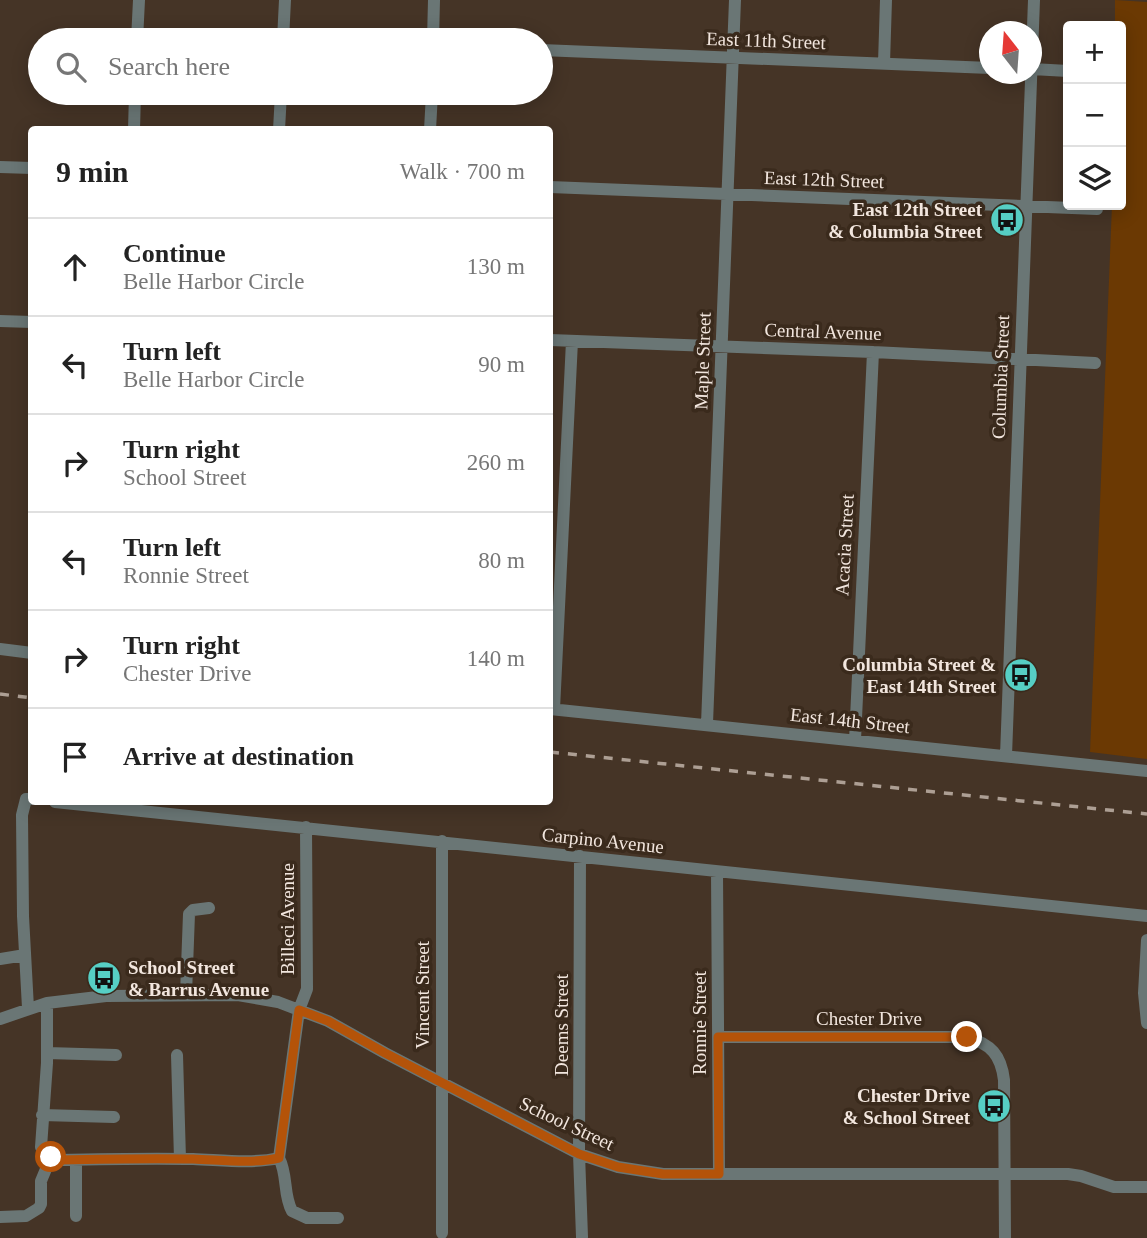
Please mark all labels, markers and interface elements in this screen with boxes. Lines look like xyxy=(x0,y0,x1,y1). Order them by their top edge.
north arrow xyxy=(979,21,1042,84)
map controls xyxy=(1063,21,1126,210)
button: + xyxy=(1063,21,1126,84)
search box xyxy=(28,28,553,105)
street label: East 11th Street xyxy=(706,28,827,53)
icon: search xyxy=(52,48,90,86)
text: Search here xyxy=(108,52,230,81)
button: − xyxy=(1063,84,1126,147)
button: layers xyxy=(1063,147,1126,210)
text: 9 min xyxy=(56,155,129,188)
text: Walk · 700 m xyxy=(400,159,525,184)
street label: East 12th Street xyxy=(763,167,885,192)
place label: East 12th Street & Columbia Street xyxy=(828,199,983,242)
bus stop icon: East 12th Street & Columbia Street xyxy=(988,201,1026,239)
text: Continue xyxy=(123,239,226,268)
icon: ahead xyxy=(56,248,94,286)
text: 130 m xyxy=(467,254,525,279)
text: Belle Harbor Circle xyxy=(123,269,304,294)
street label: Maple Street xyxy=(690,311,715,410)
street label: Columbia Street xyxy=(988,314,1013,439)
street label: Central Avenue xyxy=(764,319,882,344)
text: Turn left xyxy=(123,337,221,366)
icon: left xyxy=(56,346,94,384)
text: 90 m xyxy=(478,352,525,377)
text: Belle Harbor Circle xyxy=(123,367,304,392)
text: Turn right xyxy=(123,435,240,464)
icon: right xyxy=(56,444,94,482)
text: 260 m xyxy=(467,450,525,475)
text: School Street xyxy=(123,465,246,490)
street label: Acacia Street xyxy=(831,493,858,596)
text: Turn left xyxy=(123,533,221,562)
icon: left xyxy=(56,542,94,580)
text: 80 m xyxy=(478,548,525,573)
text: Ronnie Street xyxy=(123,563,249,588)
text: Turn right xyxy=(123,631,240,660)
icon: right xyxy=(56,640,94,678)
text: 140 m xyxy=(467,646,525,671)
place label: Columbia Street & East 14th Street xyxy=(842,654,997,697)
bus stop icon: Columbia Street & East 14th Street xyxy=(1002,656,1040,694)
text: Chester Drive xyxy=(123,661,251,686)
street label: East 14th Street xyxy=(789,704,912,737)
icon: arrive xyxy=(56,738,94,776)
text: Arrive at destination xyxy=(123,742,354,771)
street label: Carpino Avenue xyxy=(541,824,665,857)
street label: Billeci Avenue xyxy=(277,863,298,975)
street label: Vincent Street xyxy=(412,940,433,1049)
place label: School Street & Barrus Avenue xyxy=(128,957,269,1000)
bus stop icon: School Street & Barrus Avenue xyxy=(85,959,123,997)
street label: Ronnie Street xyxy=(689,970,710,1075)
street label: Deems Street xyxy=(551,973,572,1076)
street label: Chester Drive xyxy=(816,1008,922,1029)
route end xyxy=(951,1021,982,1052)
place label: Chester Drive & School Street xyxy=(843,1085,971,1128)
bus stop icon: Chester Drive & School Street xyxy=(975,1087,1013,1125)
street label: School Street xyxy=(516,1092,618,1155)
route start xyxy=(35,1141,66,1172)

